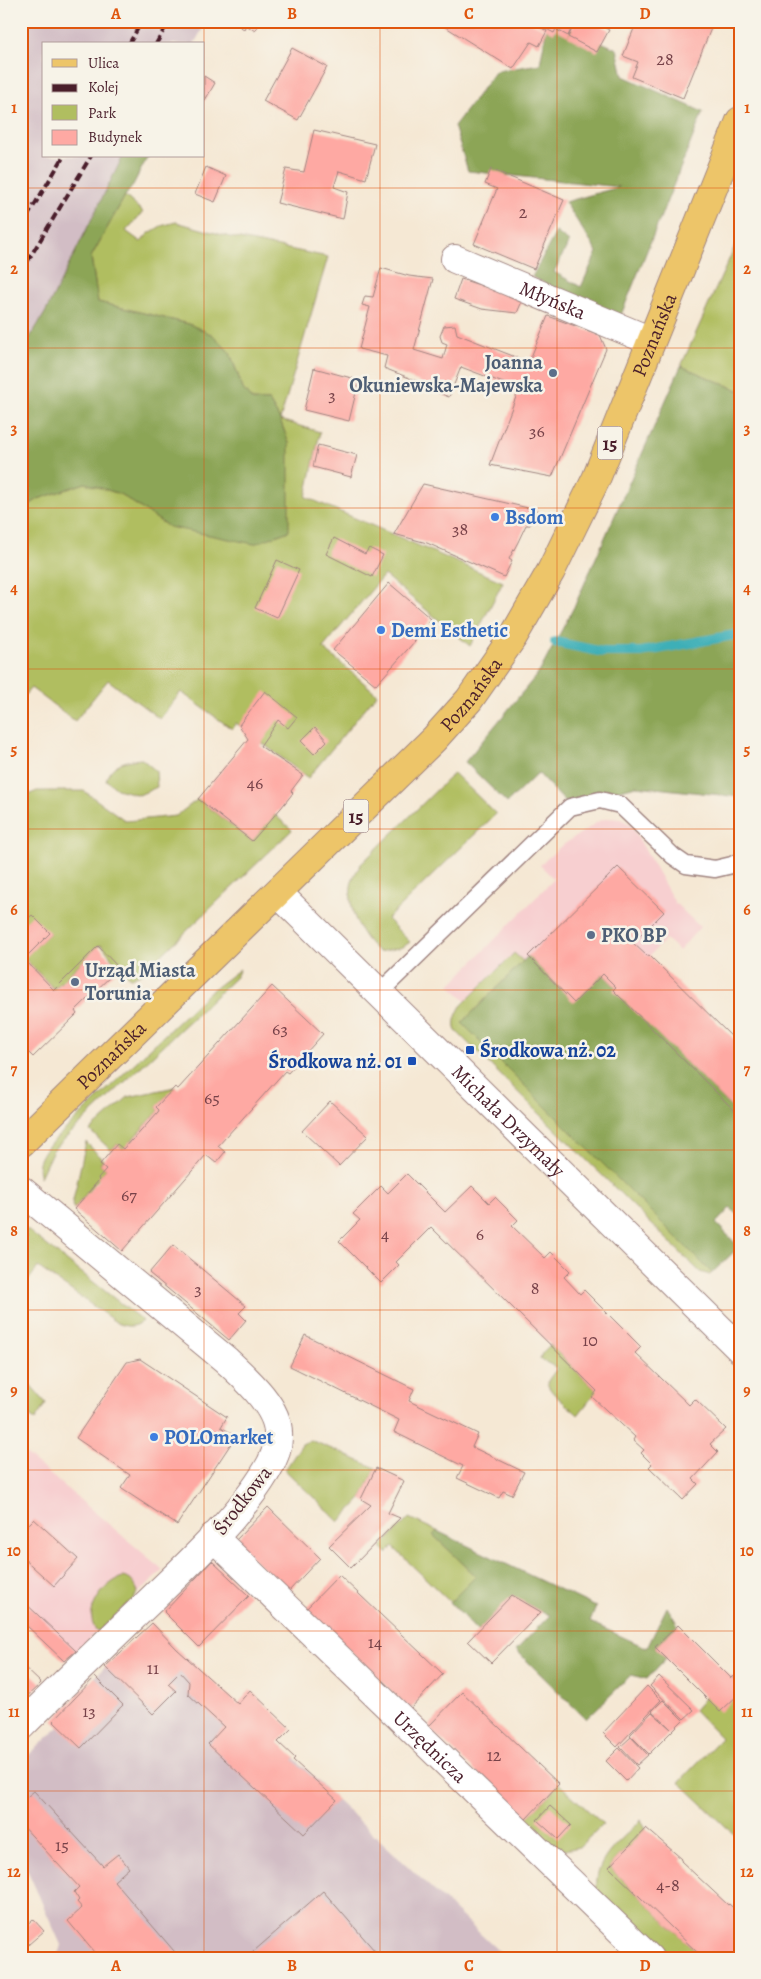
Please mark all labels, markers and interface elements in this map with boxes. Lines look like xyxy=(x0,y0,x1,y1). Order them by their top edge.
text: A xyxy=(110,3,122,25)
text: B xyxy=(287,3,297,25)
text: C xyxy=(464,3,474,25)
text: D xyxy=(639,3,651,25)
legend xyxy=(42,42,205,158)
house number: 28 xyxy=(656,47,674,71)
text: Ulica xyxy=(88,53,119,73)
text: Kolej xyxy=(88,77,119,97)
text: 1 xyxy=(11,97,17,119)
text: 1 xyxy=(744,97,750,119)
text: Park xyxy=(88,103,117,123)
text: Budynek xyxy=(88,127,143,147)
house number: 2 xyxy=(519,200,528,224)
text: 2 xyxy=(10,258,18,280)
text: 2 xyxy=(743,258,751,280)
street label: Młyńska xyxy=(515,275,590,326)
street label: Poznańska xyxy=(626,289,684,381)
place label: Joanna Okuniewska-Majewska xyxy=(349,349,543,399)
marker: Joanna Okuniewska-Majewska xyxy=(547,367,559,379)
house number: 3 xyxy=(328,383,336,407)
text: 3 xyxy=(11,418,18,440)
text: 3 xyxy=(744,418,751,440)
house number: 36 xyxy=(529,419,545,443)
road number: 15 xyxy=(598,426,622,459)
place label: Bsdom xyxy=(505,504,564,531)
marker: Bsdom xyxy=(489,511,501,523)
house number: 38 xyxy=(452,517,468,541)
text: 4 xyxy=(10,578,18,600)
text: 4 xyxy=(743,578,751,600)
place label: Demi Esthetic xyxy=(391,617,508,644)
marker: Demi Esthetic xyxy=(375,624,387,636)
street label: Poznańska xyxy=(434,651,509,738)
text: 5 xyxy=(11,739,18,761)
text: 5 xyxy=(744,739,751,761)
house number: 46 xyxy=(247,771,263,795)
road number: 15 xyxy=(344,799,368,832)
text: 6 xyxy=(10,899,18,921)
text: 6 xyxy=(743,899,751,921)
place label: PKO BP xyxy=(601,922,667,949)
marker: PKO BP xyxy=(585,929,597,941)
place label: Urząd Miasta Torunia xyxy=(85,957,196,1007)
marker: Urząd Miasta Torunia xyxy=(69,976,81,988)
street label: Poznańska xyxy=(71,1014,153,1096)
house number: 63 xyxy=(272,1017,288,1041)
place label: Środkowa nż. 02 xyxy=(480,1037,616,1064)
marker: Środkowa nż. 02 xyxy=(464,1044,476,1056)
place label: Środkowa nż. 01 xyxy=(268,1048,402,1075)
marker: Środkowa nż. 01 xyxy=(406,1055,418,1067)
text: 7 xyxy=(11,1059,18,1081)
street label: Michała Drzymały xyxy=(445,1059,572,1184)
text: 7 xyxy=(744,1059,751,1081)
house number: 65 xyxy=(204,1086,220,1110)
house number: 67 xyxy=(121,1183,137,1207)
text: 8 xyxy=(10,1220,18,1242)
text: 8 xyxy=(743,1220,751,1242)
house number: 4 xyxy=(381,1222,389,1246)
house number: 6 xyxy=(476,1222,484,1246)
house number: 8 xyxy=(531,1276,539,1300)
house number: 3 xyxy=(194,1277,202,1301)
house number: 10 xyxy=(582,1328,598,1352)
text: 9 xyxy=(10,1380,18,1402)
text: 9 xyxy=(743,1380,751,1402)
place label: POLOmarket xyxy=(164,1424,274,1451)
marker: POLOmarket xyxy=(148,1431,160,1443)
street label: Środkowa xyxy=(207,1460,278,1540)
text: 10 xyxy=(7,1540,21,1562)
text: 10 xyxy=(740,1540,754,1562)
house number: 14 xyxy=(368,1630,382,1654)
house number: 11 xyxy=(147,1656,159,1680)
house number: 13 xyxy=(82,1699,96,1723)
text: 11 xyxy=(8,1701,20,1723)
text: 11 xyxy=(741,1701,753,1723)
street label: Urzędnicza xyxy=(387,1705,473,1790)
house number: 12 xyxy=(487,1743,502,1767)
house number: 15 xyxy=(55,1833,69,1857)
text: 12 xyxy=(7,1861,21,1883)
text: 12 xyxy=(740,1861,754,1883)
house number: 4-8 xyxy=(656,1873,680,1897)
text: A xyxy=(110,1955,122,1977)
text: B xyxy=(287,1955,297,1977)
text: C xyxy=(464,1955,474,1977)
text: D xyxy=(639,1955,651,1977)

